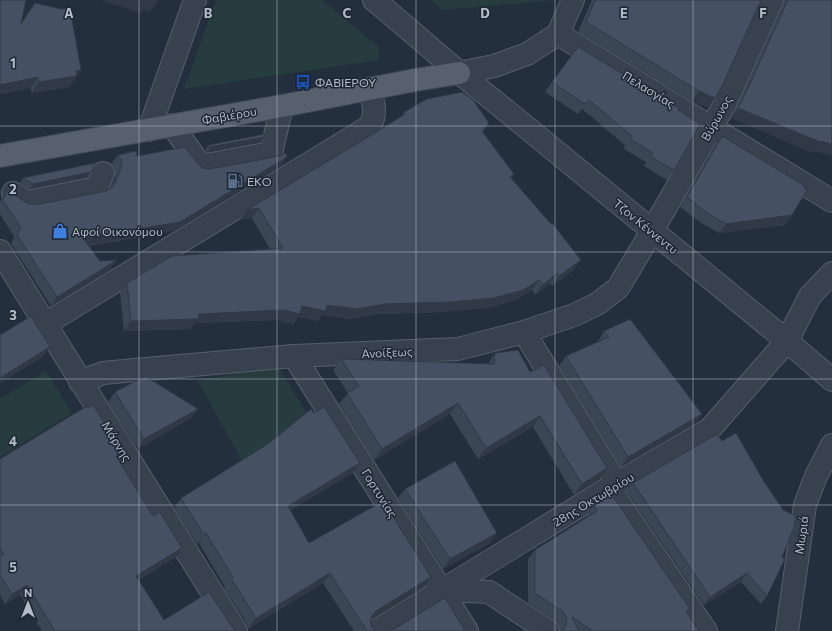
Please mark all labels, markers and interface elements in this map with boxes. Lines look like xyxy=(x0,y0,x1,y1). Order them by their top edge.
text: A xyxy=(64,5,74,21)
text: B xyxy=(204,5,213,21)
text: C xyxy=(343,5,352,21)
text: D xyxy=(480,5,490,21)
text: E xyxy=(620,5,628,21)
text: F xyxy=(759,5,767,21)
text: 1 xyxy=(10,55,16,71)
street label: Πελασγίας xyxy=(620,68,678,110)
bus stop icon: ΦΑΒΙΕΡΟΥ xyxy=(294,73,312,91)
place label: ΦΑΒΙΕΡΟΥ xyxy=(315,75,376,89)
street label: Βύρωνος xyxy=(698,93,734,143)
street label: Φαβιέρου xyxy=(201,103,258,127)
fuel station icon: EKO xyxy=(226,172,244,190)
place label: EKO xyxy=(247,174,272,188)
text: 2 xyxy=(9,181,17,197)
street label: Τζον Κέννεντυ xyxy=(611,196,681,256)
shop icon: Αφοί Οικονόμου xyxy=(51,222,69,240)
place label: Αφοί Οικονόμου xyxy=(72,224,163,238)
text: 3 xyxy=(9,307,17,323)
street label: Ανοίξεως xyxy=(361,344,413,360)
street label: Μάρνης xyxy=(99,418,135,464)
text: 4 xyxy=(9,433,17,449)
street label: Γορτυνίας xyxy=(359,466,401,520)
street label: 28ης Οκτωβρίου xyxy=(550,469,636,529)
street label: Μωριά xyxy=(791,515,811,555)
text: 5 xyxy=(9,559,17,575)
north arrow xyxy=(8,583,48,623)
text: N xyxy=(24,586,32,599)

